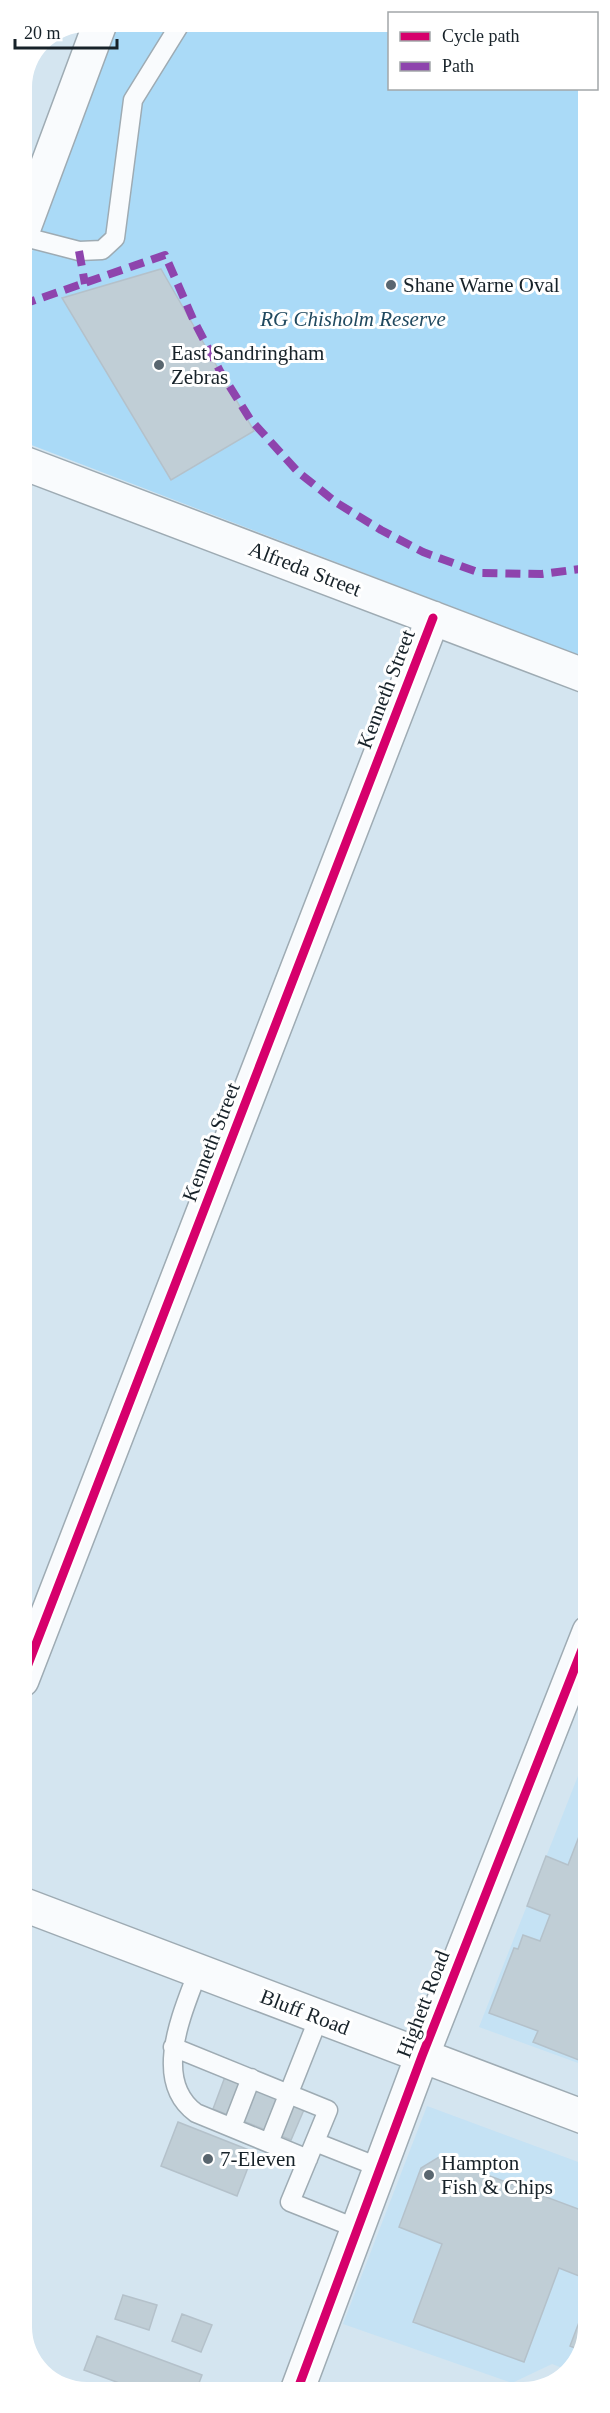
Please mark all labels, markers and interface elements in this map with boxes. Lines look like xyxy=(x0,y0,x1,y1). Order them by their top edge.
scale bar xyxy=(15,12,117,50)
legend xyxy=(388,12,598,90)
text: 20 m xyxy=(24,23,61,43)
text: Cycle path xyxy=(442,26,519,46)
text: Path xyxy=(442,56,474,76)
place label: Shane Warne Oval xyxy=(403,273,560,297)
marker: Shane Warne Oval xyxy=(384,278,398,292)
park label: RG Chisholm Reserve xyxy=(259,307,446,331)
place label: East Sandringham Zebras xyxy=(171,341,324,389)
marker: East Sandringham Zebras xyxy=(152,358,166,372)
street label: Alfreda Street xyxy=(245,537,365,601)
street label: Kenneth Street xyxy=(352,626,420,752)
street label: Kenneth Street xyxy=(177,1079,245,1205)
street label: Highett Road xyxy=(392,1947,455,2061)
street label: Bluff Road xyxy=(257,1984,353,2040)
place label: 7-Eleven xyxy=(220,2147,296,2171)
place label: Hampton Fish & Chips xyxy=(441,2151,553,2199)
marker: 7-Eleven xyxy=(201,2152,215,2166)
marker: Hampton Fish & Chips xyxy=(422,2168,436,2182)

